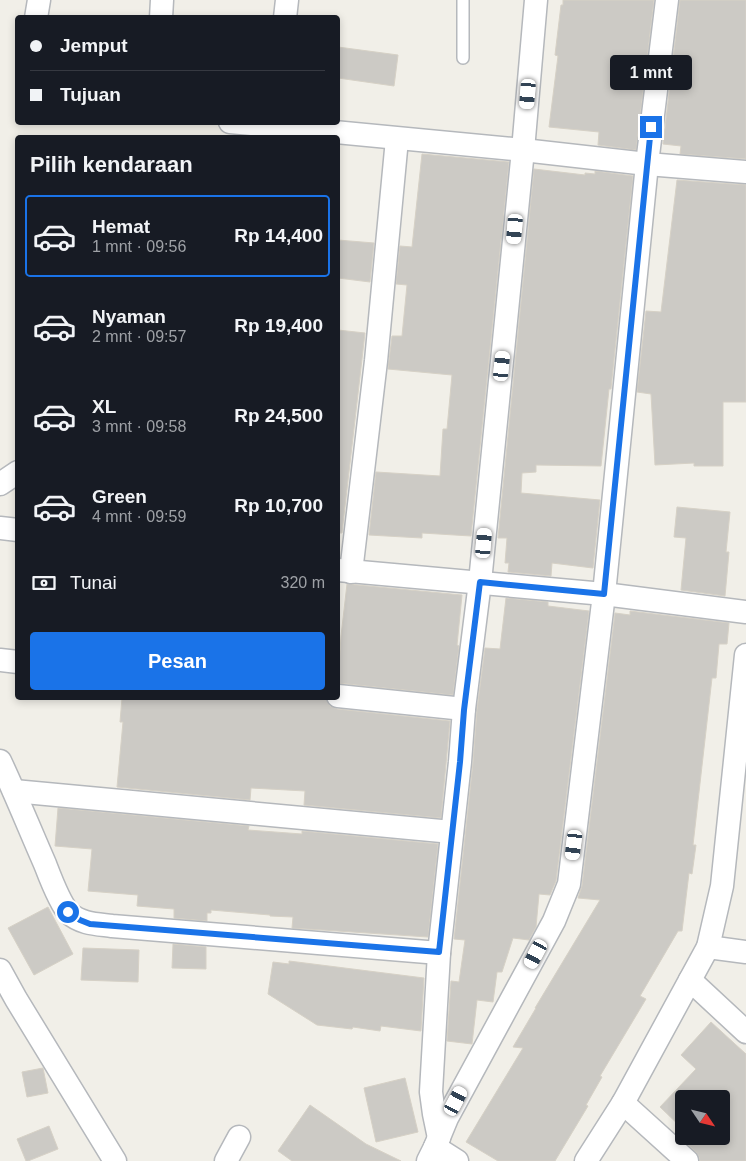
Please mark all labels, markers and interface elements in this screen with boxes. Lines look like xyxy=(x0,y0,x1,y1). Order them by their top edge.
text: Jemput xyxy=(60,35,128,56)
callout: 1 mnt xyxy=(610,54,692,90)
text: 1 mnt xyxy=(630,64,672,81)
car xyxy=(519,78,536,110)
text: Tujuan xyxy=(60,84,121,105)
route end xyxy=(640,116,662,138)
text: Pilih kendaraan xyxy=(30,152,193,177)
car xyxy=(506,213,523,245)
icon: car xyxy=(32,214,77,259)
text: Hemat xyxy=(92,216,150,237)
text: Rp 14,400 xyxy=(234,225,323,246)
text: 1 mnt · 09:56 xyxy=(92,238,186,255)
icon: car xyxy=(32,304,77,349)
text: Nyaman xyxy=(92,306,166,327)
text: Rp 19,400 xyxy=(234,315,323,336)
text: 2 mnt · 09:57 xyxy=(92,328,186,345)
car xyxy=(492,350,511,382)
icon: car xyxy=(32,394,77,439)
text: XL xyxy=(92,396,116,417)
text: Rp 24,500 xyxy=(234,405,323,426)
text: 3 mnt · 09:58 xyxy=(92,418,186,435)
icon: car xyxy=(32,484,77,529)
text: Green xyxy=(92,486,147,507)
text: Rp 10,700 xyxy=(234,495,323,516)
text: 4 mnt · 09:59 xyxy=(92,508,186,525)
car xyxy=(475,527,492,559)
icon: cash xyxy=(30,569,58,597)
text: Tunai xyxy=(70,572,117,593)
text: 320 m xyxy=(281,574,325,591)
button: Pesan xyxy=(30,632,325,690)
car xyxy=(564,829,583,861)
route start xyxy=(57,901,79,923)
car xyxy=(522,937,549,971)
car xyxy=(442,1084,469,1118)
north arrow xyxy=(675,1090,730,1145)
map controls xyxy=(675,1090,730,1145)

